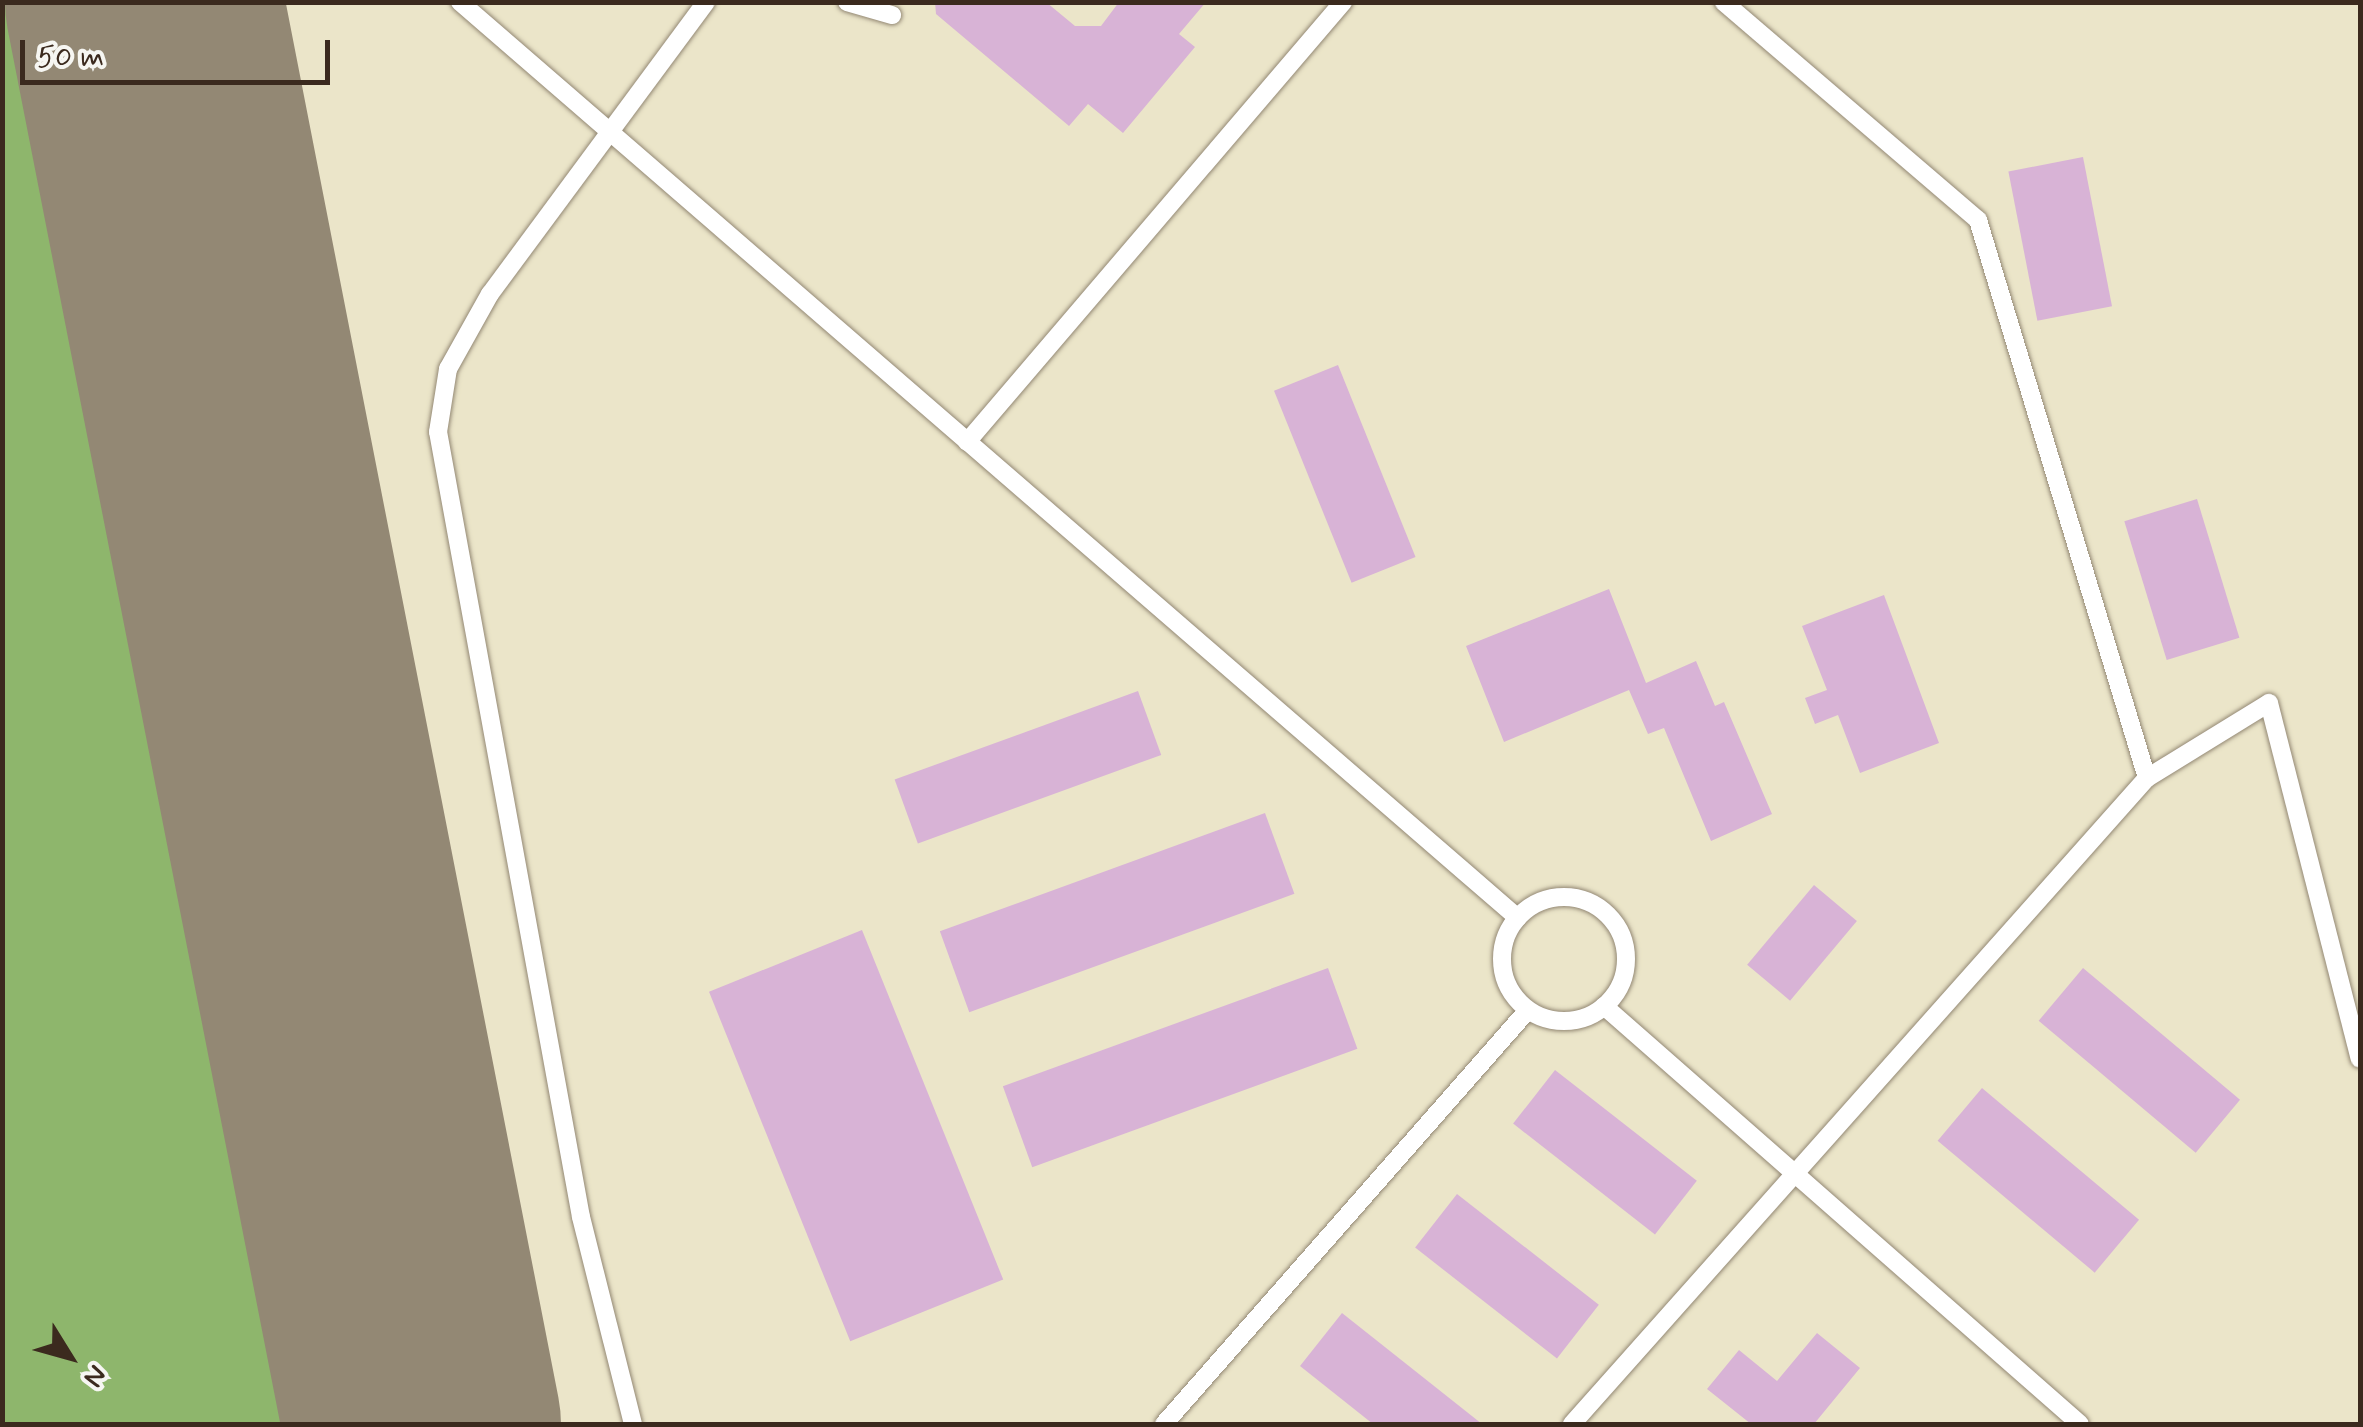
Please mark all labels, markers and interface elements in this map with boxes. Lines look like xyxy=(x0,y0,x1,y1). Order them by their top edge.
scale bar xyxy=(25,20,335,82)
text: 50 m xyxy=(37,38,104,77)
north arrow xyxy=(20,1307,120,1407)
text: N xyxy=(74,1357,115,1394)

